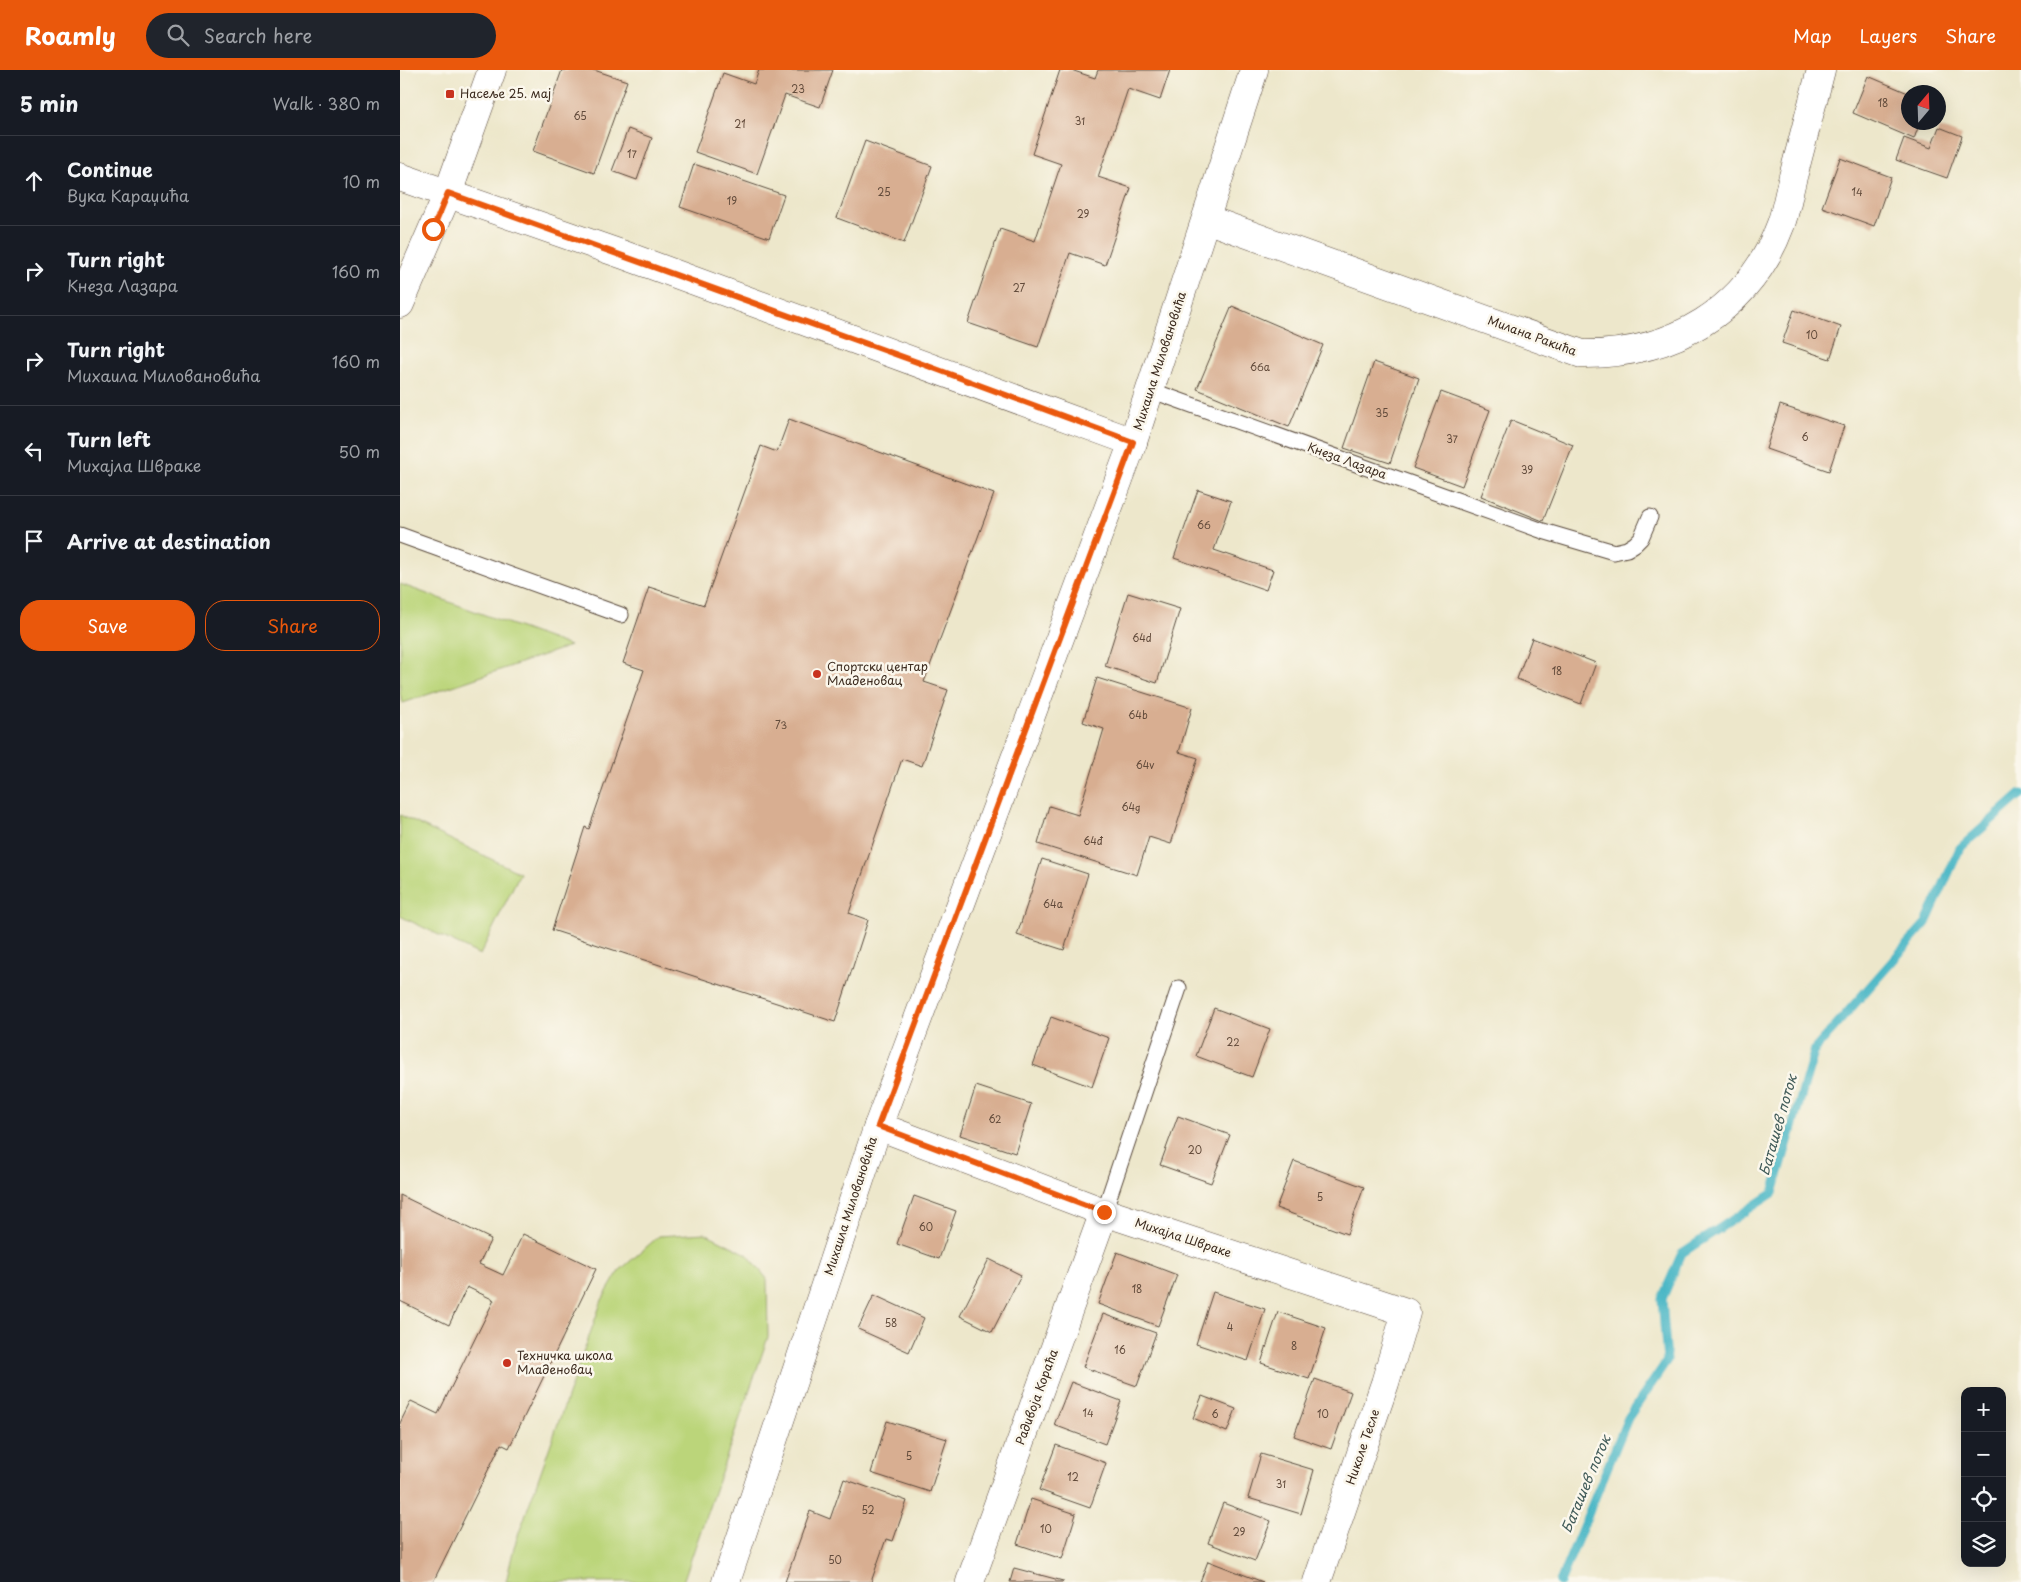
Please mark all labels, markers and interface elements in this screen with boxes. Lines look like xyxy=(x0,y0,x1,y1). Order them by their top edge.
search box xyxy=(146,13,496,58)
text: Roamly xyxy=(25,17,116,53)
icon: search xyxy=(164,21,192,49)
text: Search here xyxy=(204,21,312,49)
text: Map xyxy=(1793,22,1832,49)
text: Layers xyxy=(1860,22,1917,49)
text: Share xyxy=(1945,22,1996,49)
house number: 23 xyxy=(791,81,805,96)
place label: Насеље 25. мај xyxy=(460,84,551,102)
north arrow xyxy=(1901,85,1946,130)
text: 5 min xyxy=(20,87,78,119)
marker: Насеље 25. мај xyxy=(444,88,456,100)
text: Walk · 380 m xyxy=(273,91,380,115)
house number: 18 xyxy=(1878,95,1888,110)
house number: 65 xyxy=(573,108,587,123)
house number: 31 xyxy=(1075,113,1085,128)
house number: 21 xyxy=(734,116,746,131)
house number: 17 xyxy=(627,146,638,161)
text: Continue xyxy=(67,155,153,183)
icon: ahead xyxy=(20,167,48,195)
text: 10 m xyxy=(343,169,380,193)
text: Вука Караџића xyxy=(67,183,189,207)
house number: 25 xyxy=(877,184,891,199)
house number: 14 xyxy=(1851,184,1863,199)
house number: 19 xyxy=(727,193,737,208)
house number: 29 xyxy=(1077,206,1090,221)
route start xyxy=(422,218,445,241)
text: Turn right xyxy=(67,245,165,273)
icon: right xyxy=(20,257,48,285)
text: 160 m xyxy=(332,259,380,283)
text: Кнеза Лазара xyxy=(67,273,178,297)
house number: 27 xyxy=(1013,280,1026,295)
street label: Михаила Миловановића xyxy=(1128,289,1190,432)
street label: Милана Ракића xyxy=(1485,311,1580,360)
house number: 10 xyxy=(1806,327,1818,342)
text: Turn right xyxy=(67,335,165,363)
icon: right xyxy=(20,347,48,375)
text: 160 m xyxy=(332,349,380,373)
house number: 66a xyxy=(1250,359,1271,374)
text: Михаила Миловановића xyxy=(67,363,260,387)
house number: 35 xyxy=(1376,405,1388,420)
text: Turn left xyxy=(67,425,151,453)
house number: 6 xyxy=(1801,429,1809,444)
house number: 37 xyxy=(1446,431,1459,446)
icon: left xyxy=(20,437,48,465)
street label: Кнеза Лазара xyxy=(1305,437,1390,483)
text: 50 m xyxy=(339,439,380,463)
text: Михајла Швраке xyxy=(67,453,201,477)
house number: 39 xyxy=(1521,462,1533,477)
house number: 66 xyxy=(1197,517,1211,532)
icon: arrive xyxy=(20,527,48,555)
text: Arrive at destination xyxy=(67,527,271,555)
button: Save xyxy=(20,600,195,651)
button: Share xyxy=(205,600,380,651)
house number: 64d xyxy=(1132,630,1152,645)
place label: Спортски центар Младеновац xyxy=(827,657,928,689)
house number: 18 xyxy=(1552,663,1562,678)
marker: Спортски центар Младеновац xyxy=(811,668,823,680)
house number: 64b xyxy=(1128,707,1148,722)
house number: 73 xyxy=(775,717,787,732)
house number: 64v xyxy=(1136,757,1154,772)
house number: 64g xyxy=(1121,799,1141,814)
house number: 64đ xyxy=(1083,833,1103,848)
house number: 64a xyxy=(1043,896,1064,911)
house number: 22 xyxy=(1226,1034,1240,1049)
water label: Баташев поток xyxy=(1753,1070,1802,1178)
house number: 62 xyxy=(988,1111,1002,1126)
street label: Михаила Миловановића xyxy=(819,1134,881,1277)
house number: 20 xyxy=(1188,1142,1202,1157)
house number: 5 xyxy=(1317,1189,1323,1204)
route end xyxy=(1093,1201,1116,1224)
street label: Михајла Швраке xyxy=(1133,1213,1234,1261)
house number: 60 xyxy=(919,1219,933,1234)
house number: 18 xyxy=(1132,1281,1142,1296)
house number: 58 xyxy=(885,1315,897,1330)
house number: 4 xyxy=(1227,1319,1234,1334)
house number: 8 xyxy=(1291,1338,1297,1353)
house number: 16 xyxy=(1114,1342,1126,1357)
place label: Техничка школа Младеновац xyxy=(517,1346,613,1378)
street label: Радивоја Кораћа xyxy=(1010,1346,1062,1447)
marker: Техничка школа Младеновац xyxy=(501,1357,513,1369)
map controls xyxy=(1961,1387,2006,1567)
button: + xyxy=(1961,1387,2006,1432)
house number: 14 xyxy=(1082,1405,1094,1420)
house number: 6 xyxy=(1211,1406,1219,1421)
house number: 10 xyxy=(1317,1406,1329,1421)
street label: Николе Тесле xyxy=(1341,1406,1383,1487)
water label: Баташев поток xyxy=(1556,1430,1616,1536)
button: − xyxy=(1961,1432,2006,1477)
house number: 5 xyxy=(906,1448,912,1463)
house number: 12 xyxy=(1067,1469,1079,1484)
house number: 31 xyxy=(1276,1476,1286,1491)
button: locate xyxy=(1961,1477,2006,1522)
house number: 52 xyxy=(861,1502,875,1517)
house number: 10 xyxy=(1040,1521,1052,1536)
button: layers xyxy=(1961,1522,2006,1567)
house number: 29 xyxy=(1233,1524,1246,1539)
house number: 50 xyxy=(828,1552,842,1567)

